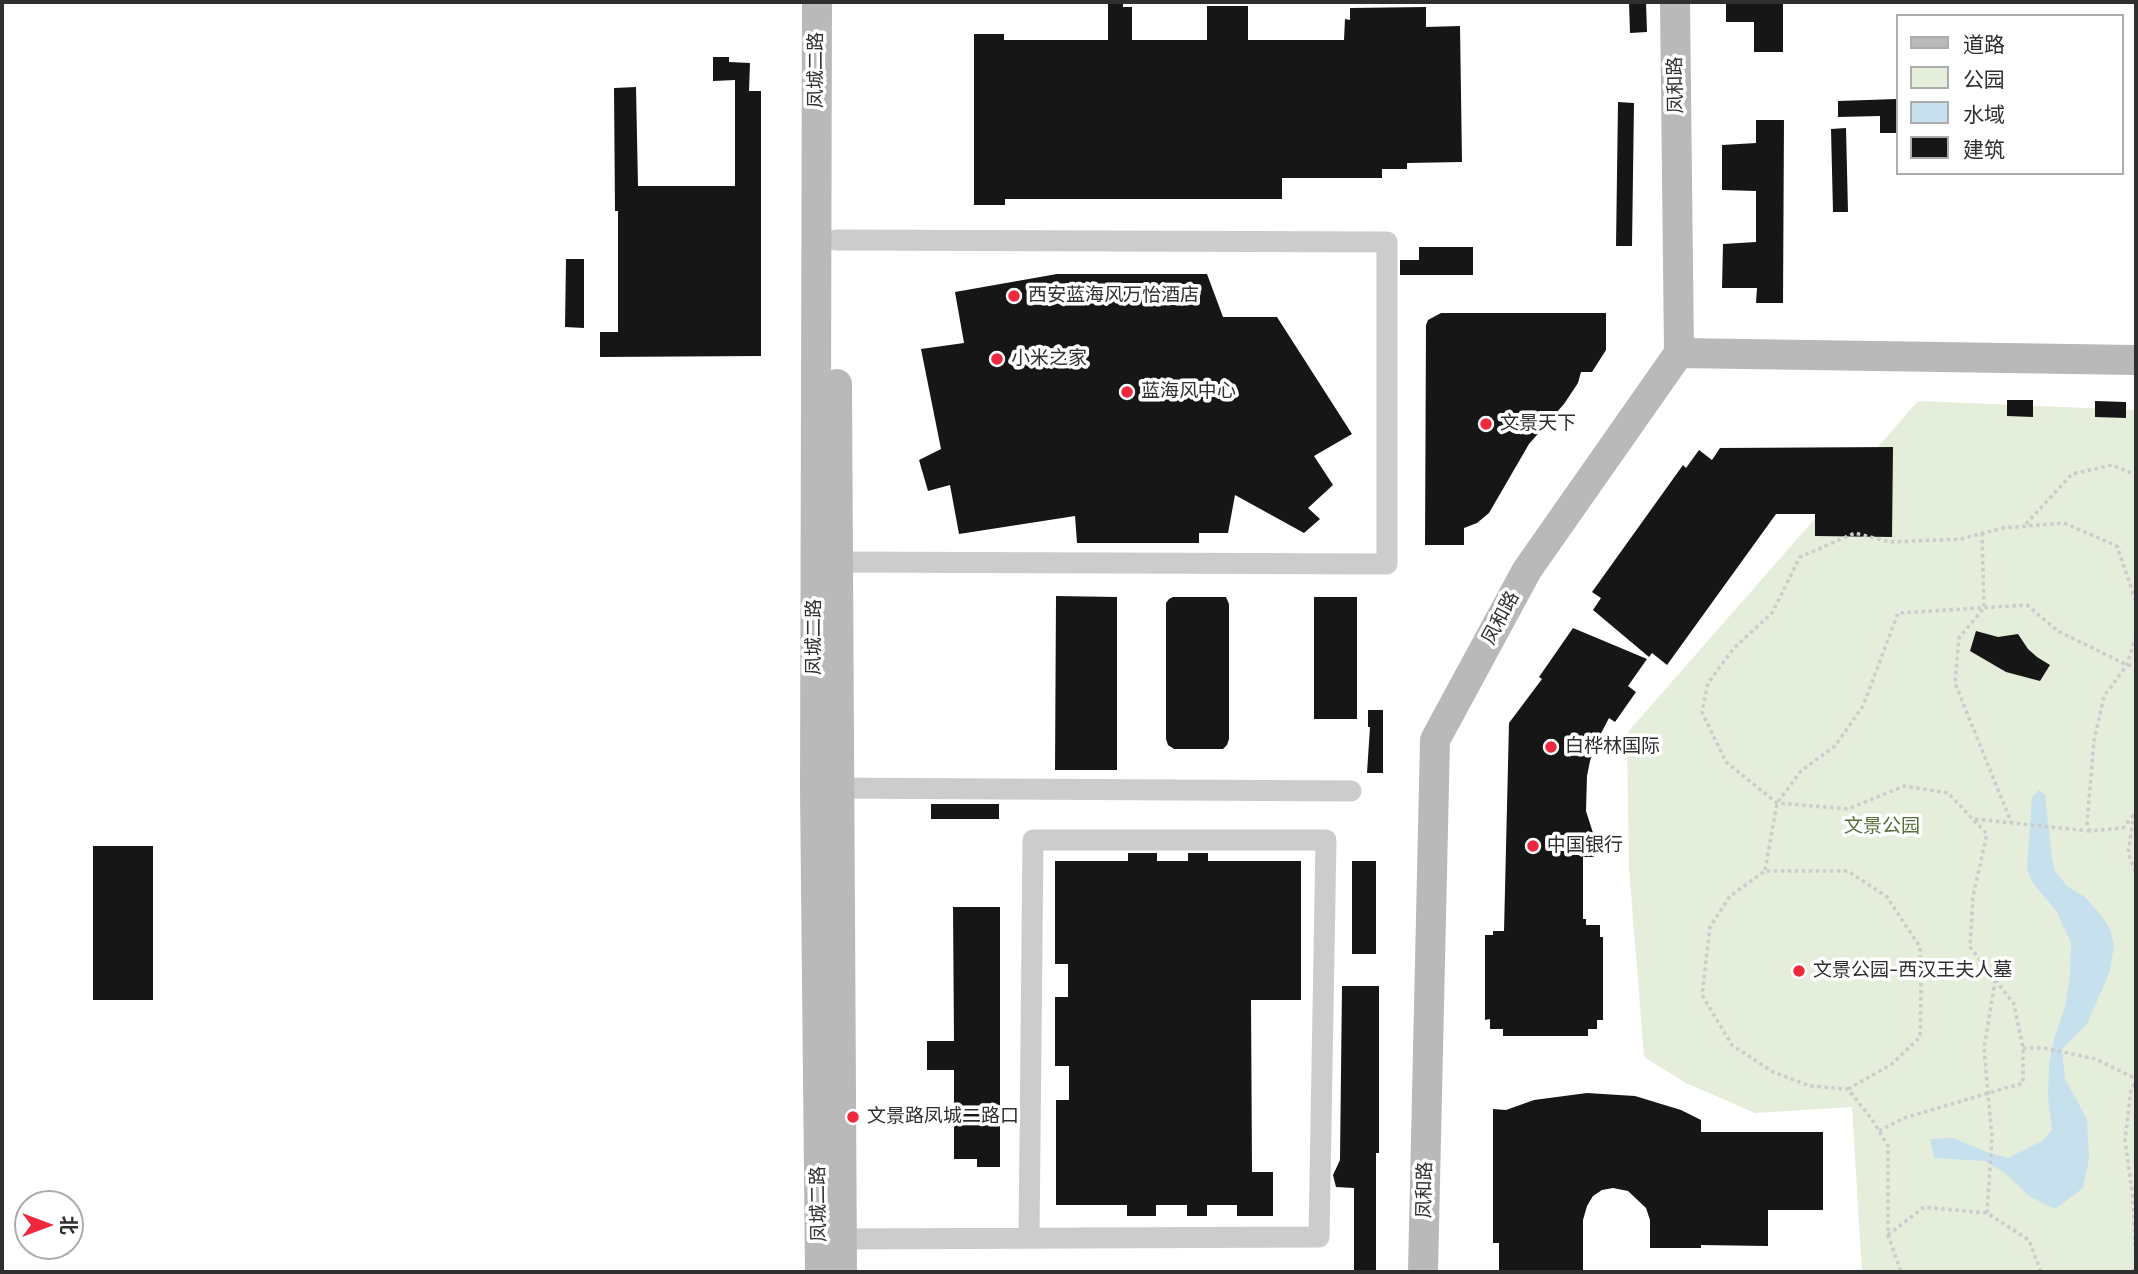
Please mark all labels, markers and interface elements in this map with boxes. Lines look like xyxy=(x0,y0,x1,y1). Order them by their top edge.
legend xyxy=(1896,14,2124,175)
street label: 凤城二路 xyxy=(806,32,828,108)
text: 道路 xyxy=(1963,32,2005,57)
street label: 凤和路 xyxy=(1664,56,1688,114)
text: 公园 xyxy=(1963,67,2005,92)
text: 水域 xyxy=(1963,102,2005,127)
text: 建筑 xyxy=(1963,137,2005,162)
place label: 西安蓝海风万怡酒店 xyxy=(1028,285,1199,307)
marker: 西安蓝海风万怡酒店 xyxy=(1006,288,1022,304)
place label: 小米之家 xyxy=(1011,348,1087,370)
marker: 小米之家 xyxy=(989,351,1005,367)
place label: 蓝海风中心 xyxy=(1141,381,1236,403)
marker: 蓝海风中心 xyxy=(1119,384,1135,400)
place label: 文景天下 xyxy=(1500,413,1576,435)
marker: 文景天下 xyxy=(1478,416,1494,432)
street label: 凤和路 xyxy=(1478,587,1524,649)
street label: 凤城二路 xyxy=(804,599,826,675)
place label: 白桦林国际 xyxy=(1565,736,1660,758)
marker: 白桦林国际 xyxy=(1543,739,1559,755)
park label: 文景公园 xyxy=(1844,816,1920,838)
place label: 中国银行 xyxy=(1547,835,1623,857)
marker: 中国银行 xyxy=(1525,838,1541,854)
place label: 文景公园-西汉王夫人墓 xyxy=(1813,960,2012,982)
marker: 文景公园-西汉王夫人墓 xyxy=(1791,963,1807,979)
place label: 文景路凤城二路口 xyxy=(867,1106,1019,1128)
marker: 文景路凤城二路口 xyxy=(845,1109,861,1125)
street label: 凤和路 xyxy=(1413,1161,1437,1219)
street label: 凤城二路 xyxy=(807,1166,831,1242)
north arrow xyxy=(14,1190,84,1260)
text: 北 xyxy=(57,1215,80,1235)

